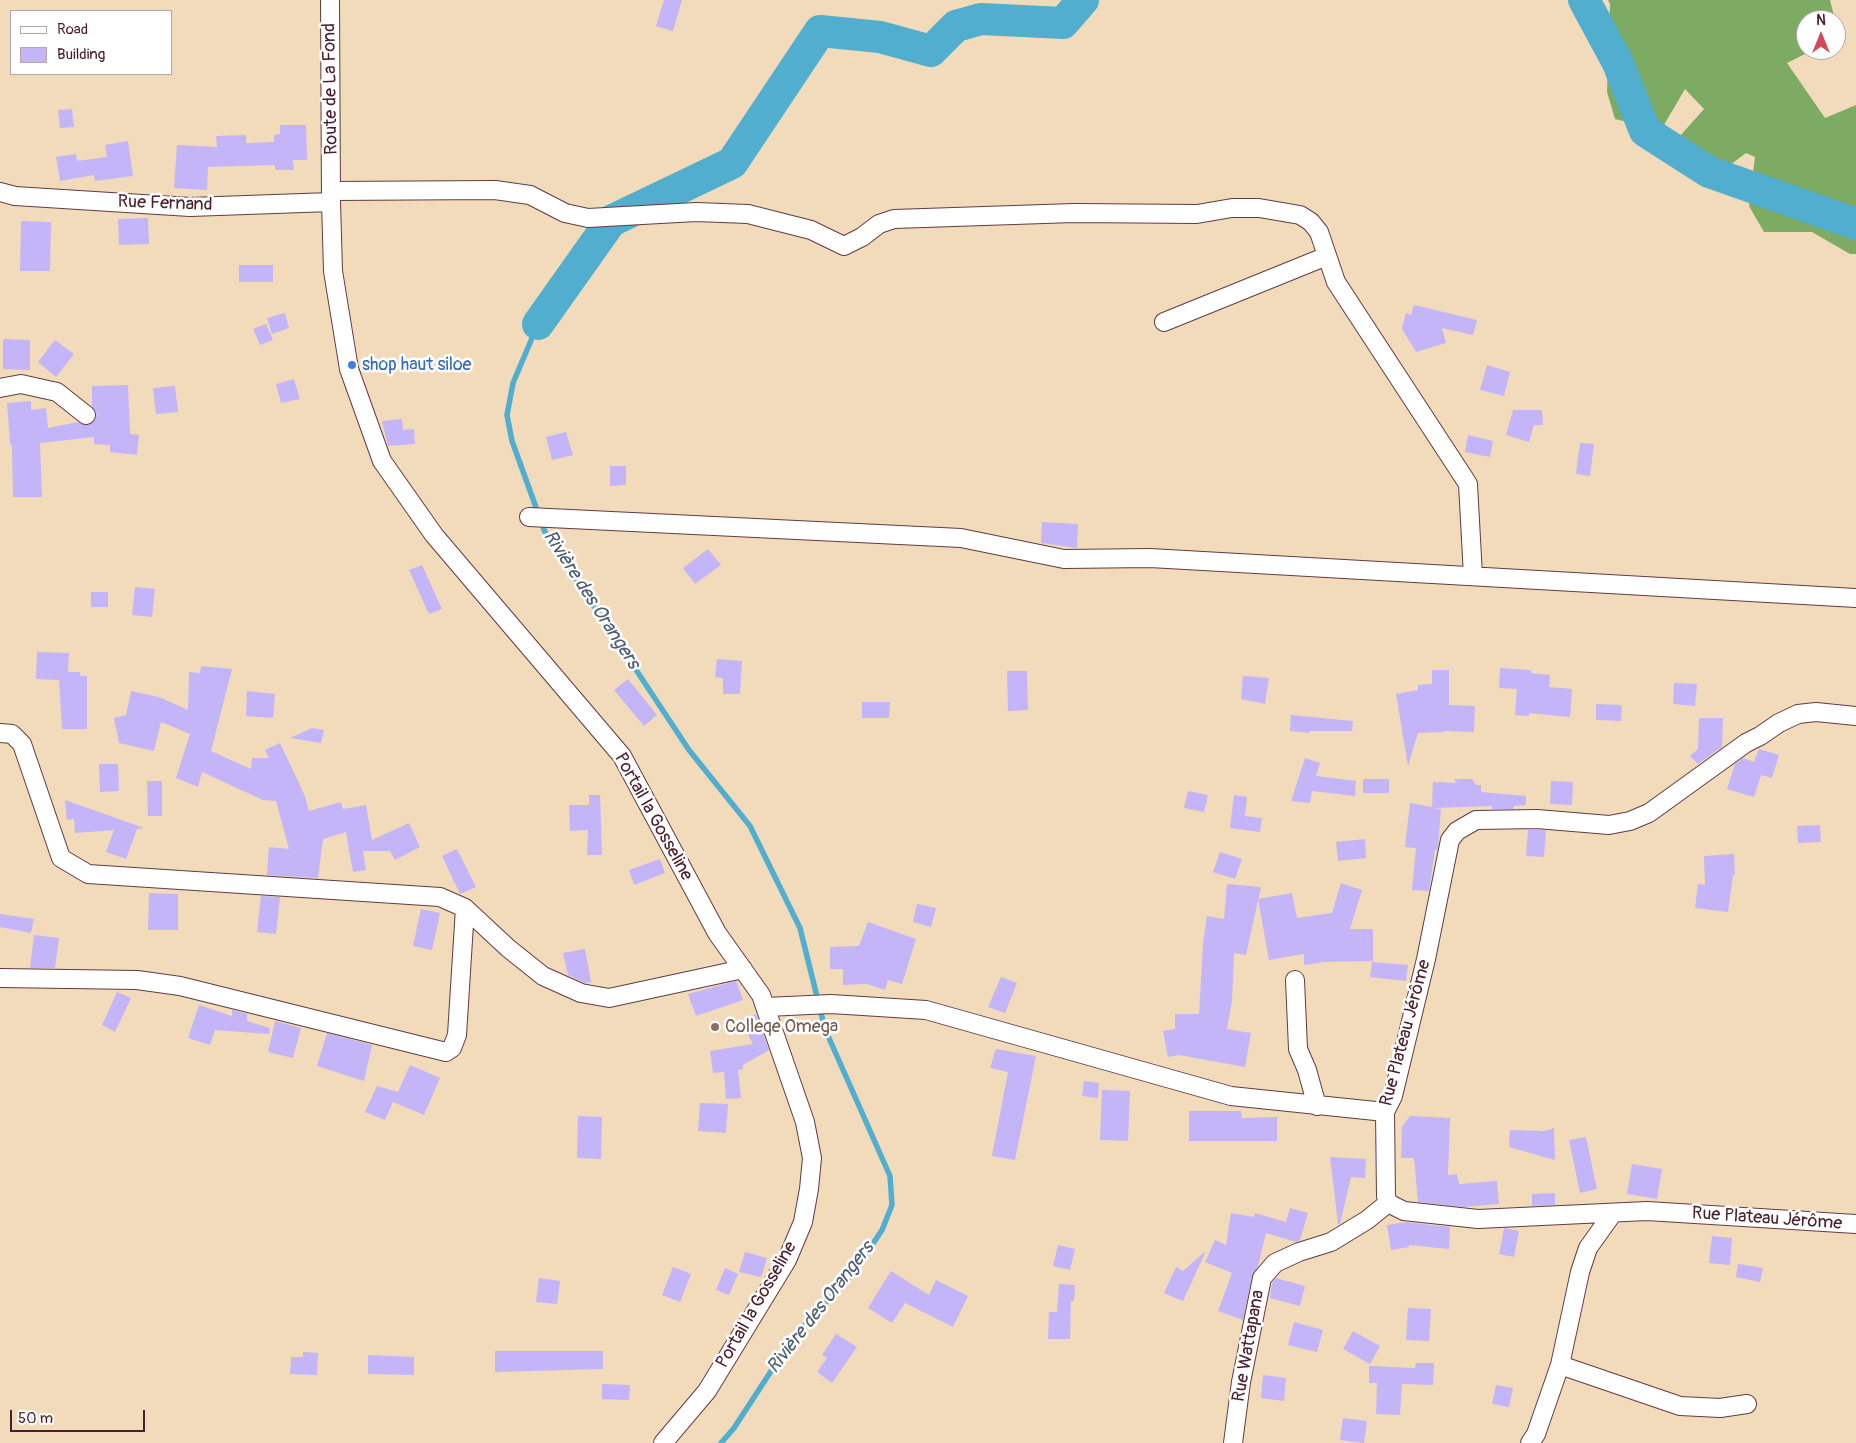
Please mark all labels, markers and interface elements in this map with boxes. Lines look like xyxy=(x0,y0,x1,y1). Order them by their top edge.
legend xyxy=(10,10,172,75)
north arrow xyxy=(1796,10,1846,60)
text: N xyxy=(1816,12,1826,29)
text: Road xyxy=(57,20,88,39)
street label: Route de La Fond xyxy=(319,23,343,155)
text: Building xyxy=(57,45,105,64)
street label: Rue Fernand xyxy=(117,192,213,216)
place label: shop haut siloe xyxy=(362,354,471,376)
marker: shop haut siloe xyxy=(346,359,358,371)
water label: Rivière des Orangers xyxy=(538,527,644,673)
street label: Portail la Gosseline xyxy=(609,749,697,885)
street label: Rue Plateau Jérôme xyxy=(1376,957,1436,1109)
place label: Colleqe Omega xyxy=(725,1016,838,1038)
marker: Colleqe Omega xyxy=(709,1021,721,1033)
street label: Rue Plateau Jérôme xyxy=(1691,1203,1843,1235)
street label: Portail la Gosseline xyxy=(712,1238,802,1372)
water label: Rivière des Orangers xyxy=(763,1238,879,1378)
street label: Rue Wattapana xyxy=(1229,1288,1269,1404)
scale bar xyxy=(12,1400,148,1432)
text: 50 m xyxy=(18,1409,53,1428)

